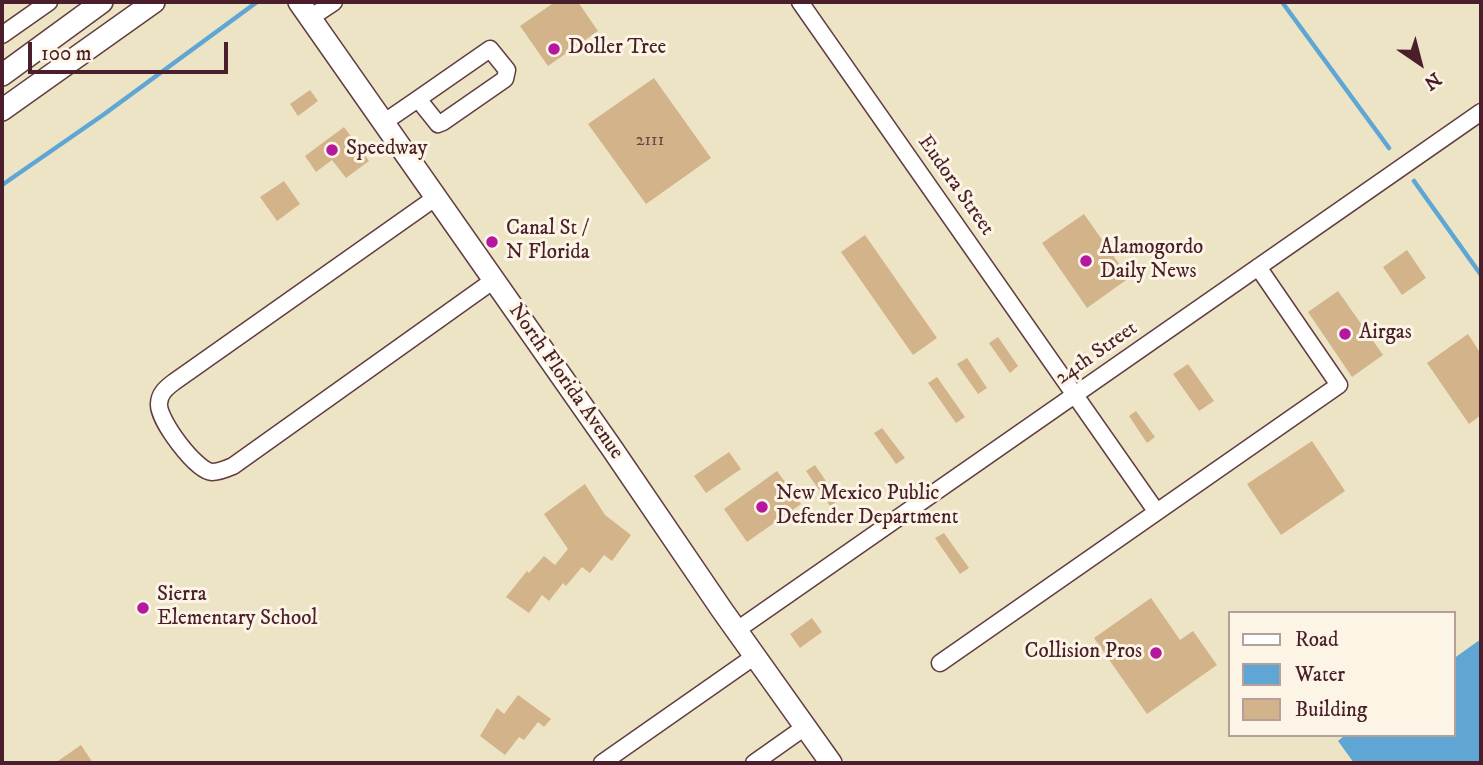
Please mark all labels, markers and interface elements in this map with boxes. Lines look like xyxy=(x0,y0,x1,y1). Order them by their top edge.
scale bar xyxy=(32,28,231,72)
north arrow xyxy=(1385,28,1455,98)
place label: Doller Tree xyxy=(568,36,666,62)
text: 100 m xyxy=(41,41,92,67)
marker: Doller Tree xyxy=(546,41,562,57)
text: N xyxy=(1419,67,1445,95)
house number: 2111 xyxy=(636,130,664,152)
street label: Eudora Street xyxy=(911,131,999,241)
place label: Speedway xyxy=(346,137,428,163)
marker: Speedway xyxy=(324,142,340,158)
place label: Canal St / N Florida xyxy=(506,217,590,267)
marker: Canal St / N Florida xyxy=(484,234,500,250)
place label: Alamogordo Daily News xyxy=(1100,236,1203,286)
marker: Alamogordo Daily News xyxy=(1078,253,1094,269)
street label: North Florida Avenue xyxy=(502,299,628,465)
street label: 24th Street xyxy=(1051,317,1143,391)
place label: Airgas xyxy=(1359,321,1412,347)
marker: Airgas xyxy=(1337,326,1353,342)
place label: New Mexico Public Defender Department xyxy=(776,482,958,532)
marker: New Mexico Public Defender Department xyxy=(754,499,770,515)
place label: Sierra Elementary School xyxy=(157,583,318,633)
marker: Sierra Elementary School xyxy=(135,600,151,616)
legend xyxy=(1228,611,1455,737)
text: Road xyxy=(1295,627,1339,653)
place label: Collision Pros xyxy=(1025,640,1142,666)
marker: Collision Pros xyxy=(1148,645,1164,661)
text: Water xyxy=(1295,662,1345,688)
text: Building xyxy=(1295,697,1367,723)

